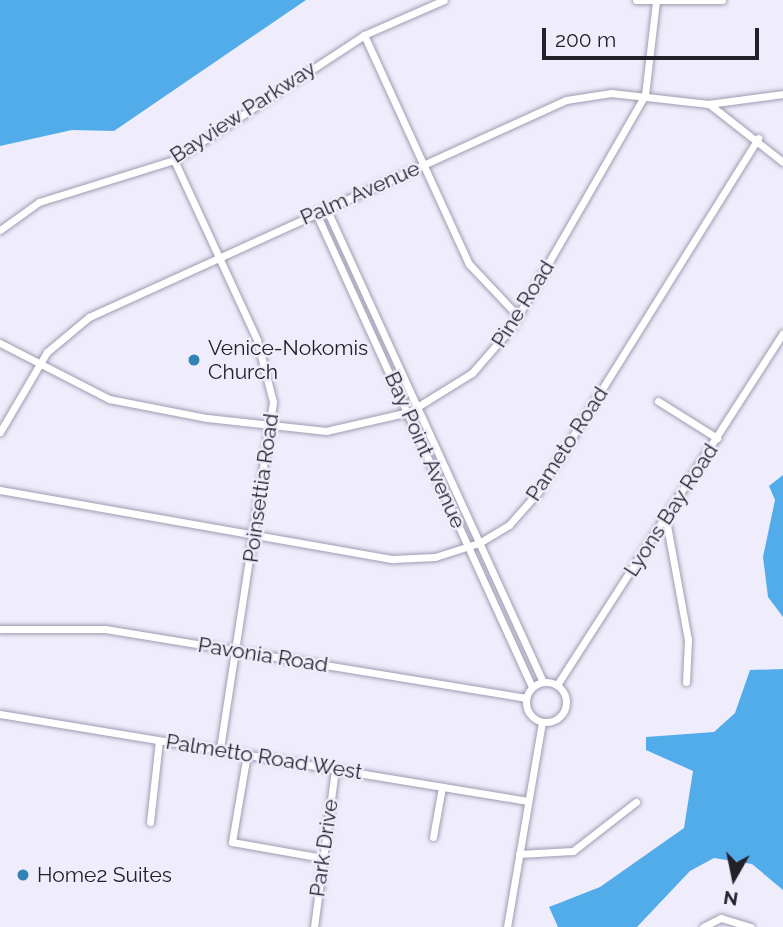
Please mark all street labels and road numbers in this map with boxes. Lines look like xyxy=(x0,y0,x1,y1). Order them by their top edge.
street label: Bayview Parkway xyxy=(165,55,321,169)
street label: Palm Avenue xyxy=(296,155,424,231)
street label: Pine Road xyxy=(486,256,560,352)
street label: Bay Point Avenue xyxy=(379,367,471,533)
street label: Pameto Road xyxy=(521,382,613,506)
street label: Poinsettia Road xyxy=(238,412,284,564)
street label: Lyons Bay Road xyxy=(618,439,724,581)
street label: Pavonia Road xyxy=(196,632,330,678)
street label: Palmetto Road West xyxy=(164,729,364,785)
street label: Park Drive xyxy=(305,798,343,898)

